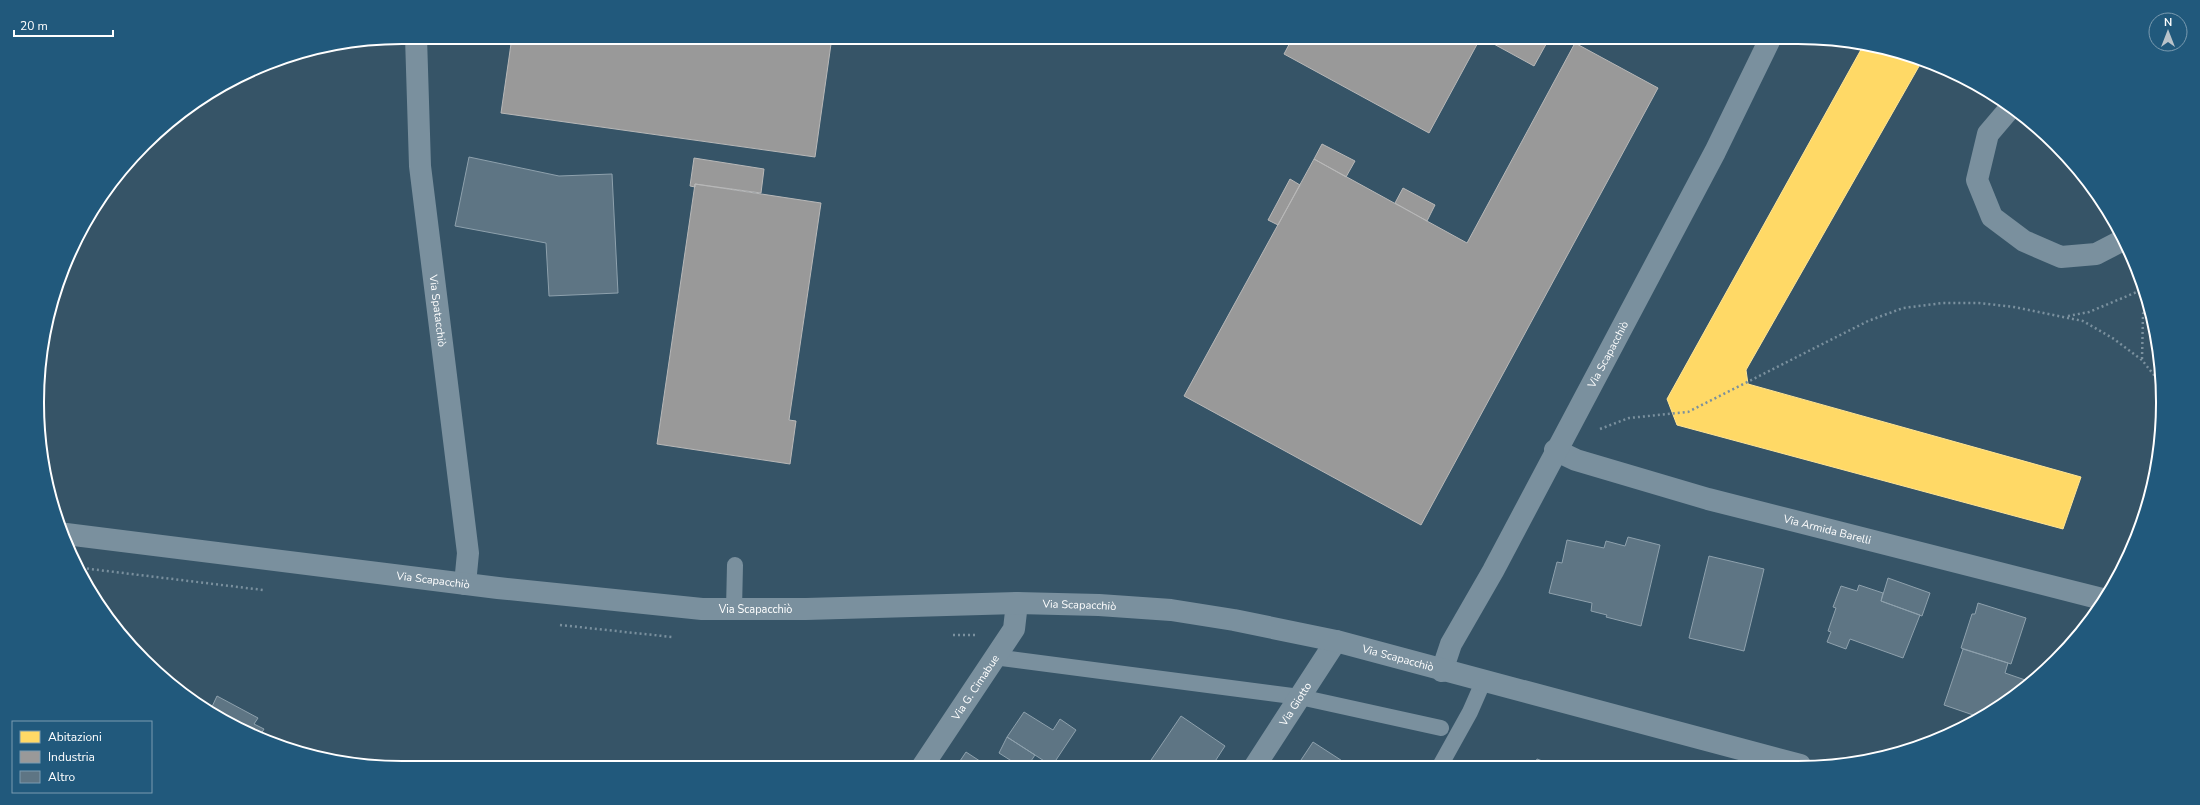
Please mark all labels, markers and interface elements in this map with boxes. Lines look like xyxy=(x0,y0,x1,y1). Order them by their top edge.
scale bar xyxy=(14,12,113,38)
north arrow xyxy=(2148,12,2188,52)
text: N xyxy=(2164,15,2172,30)
text: 20 m xyxy=(20,18,48,34)
street label: Via Spatacchiò xyxy=(425,273,449,348)
street label: Via Scapacchiò xyxy=(1584,318,1632,391)
street label: Via Armida Barelli xyxy=(1781,511,1873,548)
street label: Via Scapacchiò xyxy=(395,568,471,592)
street label: Via Scapacchiò xyxy=(1041,597,1117,614)
street label: Via Scapacchiò xyxy=(718,602,792,617)
street label: Via Scapacchiò xyxy=(1359,641,1436,675)
street label: Via G. Cimabue xyxy=(948,652,1003,724)
street label: Via Giotto xyxy=(1275,679,1315,730)
legend xyxy=(12,721,152,793)
text: Abitazioni xyxy=(48,729,102,745)
text: Industria xyxy=(48,749,95,765)
text: Altro xyxy=(48,769,76,785)

